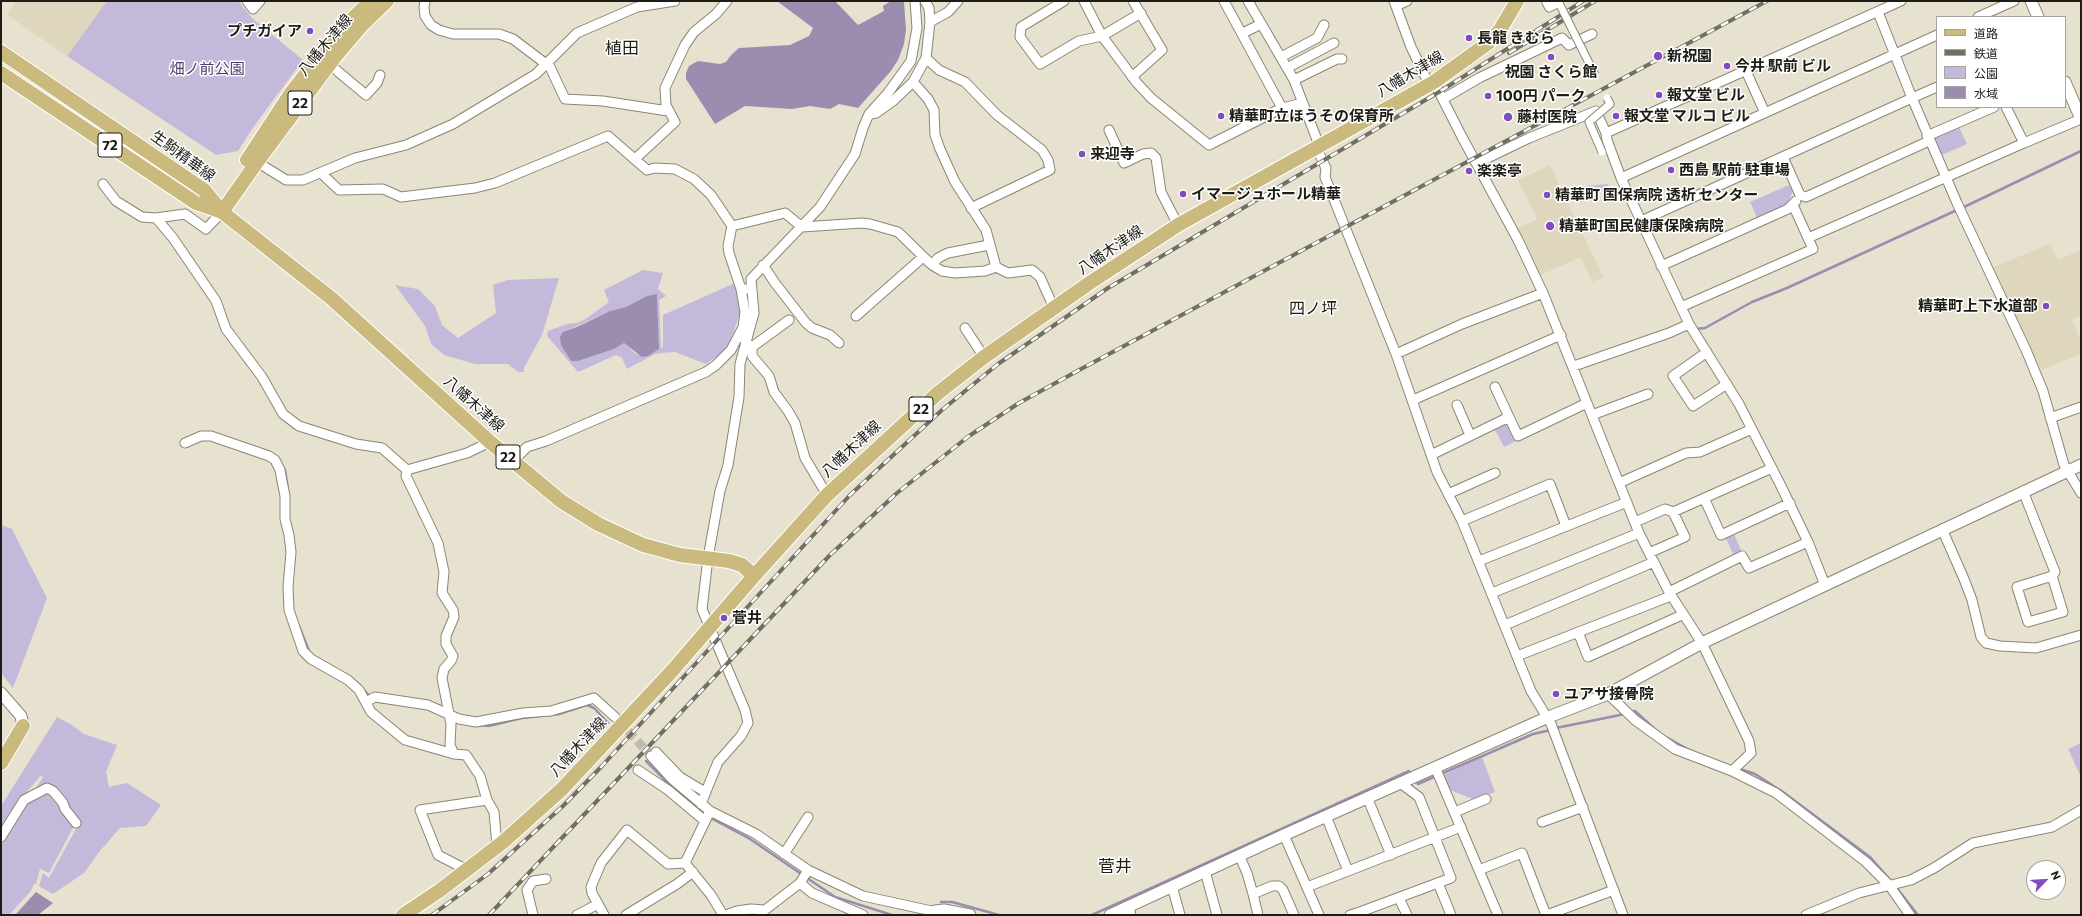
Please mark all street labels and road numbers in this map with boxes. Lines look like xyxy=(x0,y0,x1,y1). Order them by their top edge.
street label: 八幡木津線 xyxy=(294,10,356,80)
street label: 八幡木津線 xyxy=(1373,47,1447,101)
road number: 22 xyxy=(288,91,312,115)
street label: 生駒精華線 xyxy=(147,127,219,185)
road number: 72 xyxy=(98,133,122,157)
street label: 八幡木津線 xyxy=(1074,222,1146,278)
street label: 八幡木津線 xyxy=(440,372,508,436)
road number: 22 xyxy=(909,397,933,421)
street label: 八幡木津線 xyxy=(817,417,885,481)
road number: 22 xyxy=(496,445,520,469)
street label: 八幡木津線 xyxy=(546,713,610,781)

